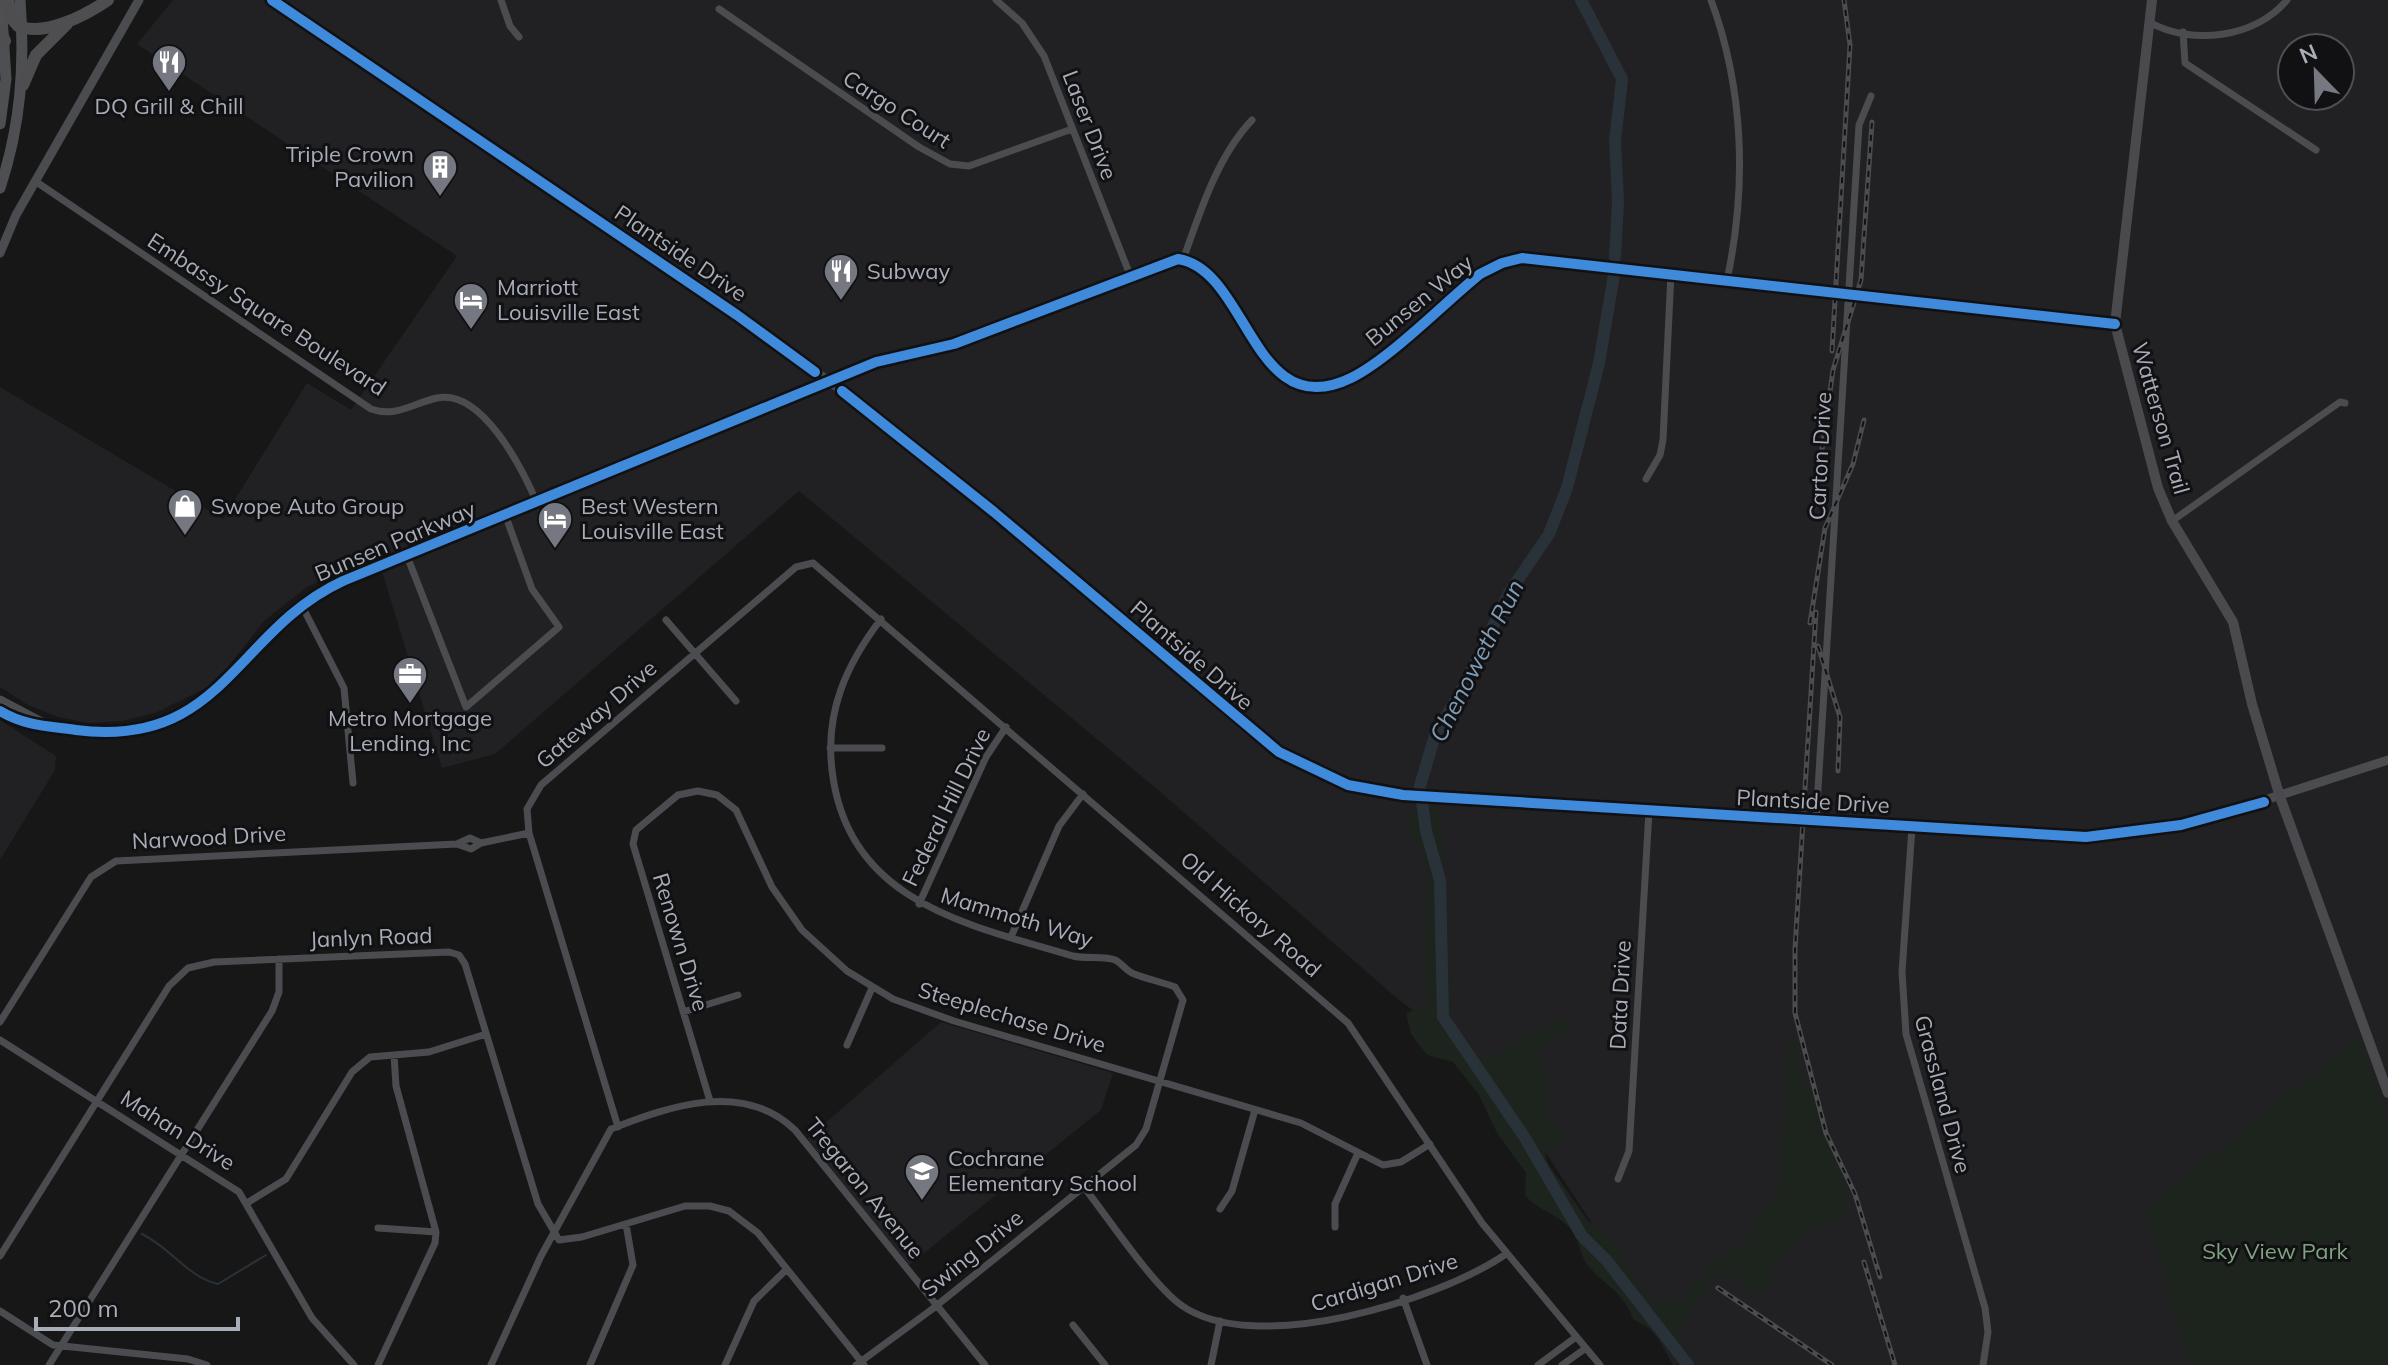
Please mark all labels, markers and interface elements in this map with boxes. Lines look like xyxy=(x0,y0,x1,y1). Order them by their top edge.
north arrow xyxy=(2276,32,2356,112)
text: N xyxy=(2295,37,2321,70)
restaurant icon: DQ Grill & Chill xyxy=(150,43,188,93)
street label: Cargo Court xyxy=(838,64,956,154)
street label: Laser Drive xyxy=(1056,66,1124,184)
place label: DQ Grill & Chill xyxy=(95,92,243,120)
place label: Triple Crown Pavilion xyxy=(286,140,414,193)
building icon: Triple Crown Pavilion xyxy=(421,148,459,198)
street label: Plantside Drive xyxy=(610,198,752,308)
street label: Embassy Square Boulevard xyxy=(142,226,392,402)
street label: Bunsen Way xyxy=(1360,248,1479,352)
restaurant icon: Subway xyxy=(822,252,860,302)
place label: Subway xyxy=(867,257,950,285)
place label: Marriott Louisville East xyxy=(497,273,640,326)
hotel icon: Marriott Louisville East xyxy=(452,281,490,331)
street label: Watterson Trail xyxy=(2126,339,2196,497)
street label: Carton Drive xyxy=(1803,391,1837,521)
shop icon: Swope Auto Group xyxy=(166,487,204,537)
place label: Swope Auto Group xyxy=(211,492,404,520)
place label: Best Western Louisville East xyxy=(581,492,724,545)
street label: Bunsen Parkway xyxy=(311,494,480,587)
hotel icon: Best Western Louisville East xyxy=(536,500,574,550)
water label: Chenoweth Run xyxy=(1422,574,1530,747)
street label: Plantside Drive xyxy=(1125,594,1259,716)
street label: Gateway Drive xyxy=(530,654,662,774)
office icon: Metro Mortgage Lending, Inc xyxy=(391,655,429,705)
place label: Metro Mortgage Lending, Inc xyxy=(328,704,492,757)
street label: Federal Hill Drive xyxy=(896,723,996,891)
street label: Plantside Drive xyxy=(1736,783,1890,819)
street label: Narwood Drive xyxy=(131,819,287,855)
street label: Old Hickory Road xyxy=(1175,845,1327,983)
street label: Renown Drive xyxy=(647,869,715,1015)
street label: Mammoth Way xyxy=(938,881,1097,953)
street label: Janlyn Road xyxy=(309,921,433,953)
street label: Data Drive xyxy=(1603,940,1637,1050)
street label: Steeplechase Drive xyxy=(915,975,1109,1059)
street label: Grassland Drive xyxy=(1908,1012,1978,1176)
street label: Mahan Drive xyxy=(115,1084,241,1176)
street label: Tregaron Avenue xyxy=(800,1112,930,1264)
place label: Cochrane Elementary School xyxy=(948,1144,1137,1197)
school or university icon: Cochrane Elementary School xyxy=(903,1152,941,1202)
street label: Swing Drive xyxy=(915,1203,1029,1303)
park label: Sky View Park xyxy=(2202,1237,2349,1265)
street label: Cardigan Drive xyxy=(1307,1246,1461,1318)
scale bar xyxy=(36,1281,238,1331)
text: 200 m xyxy=(48,1293,119,1323)

